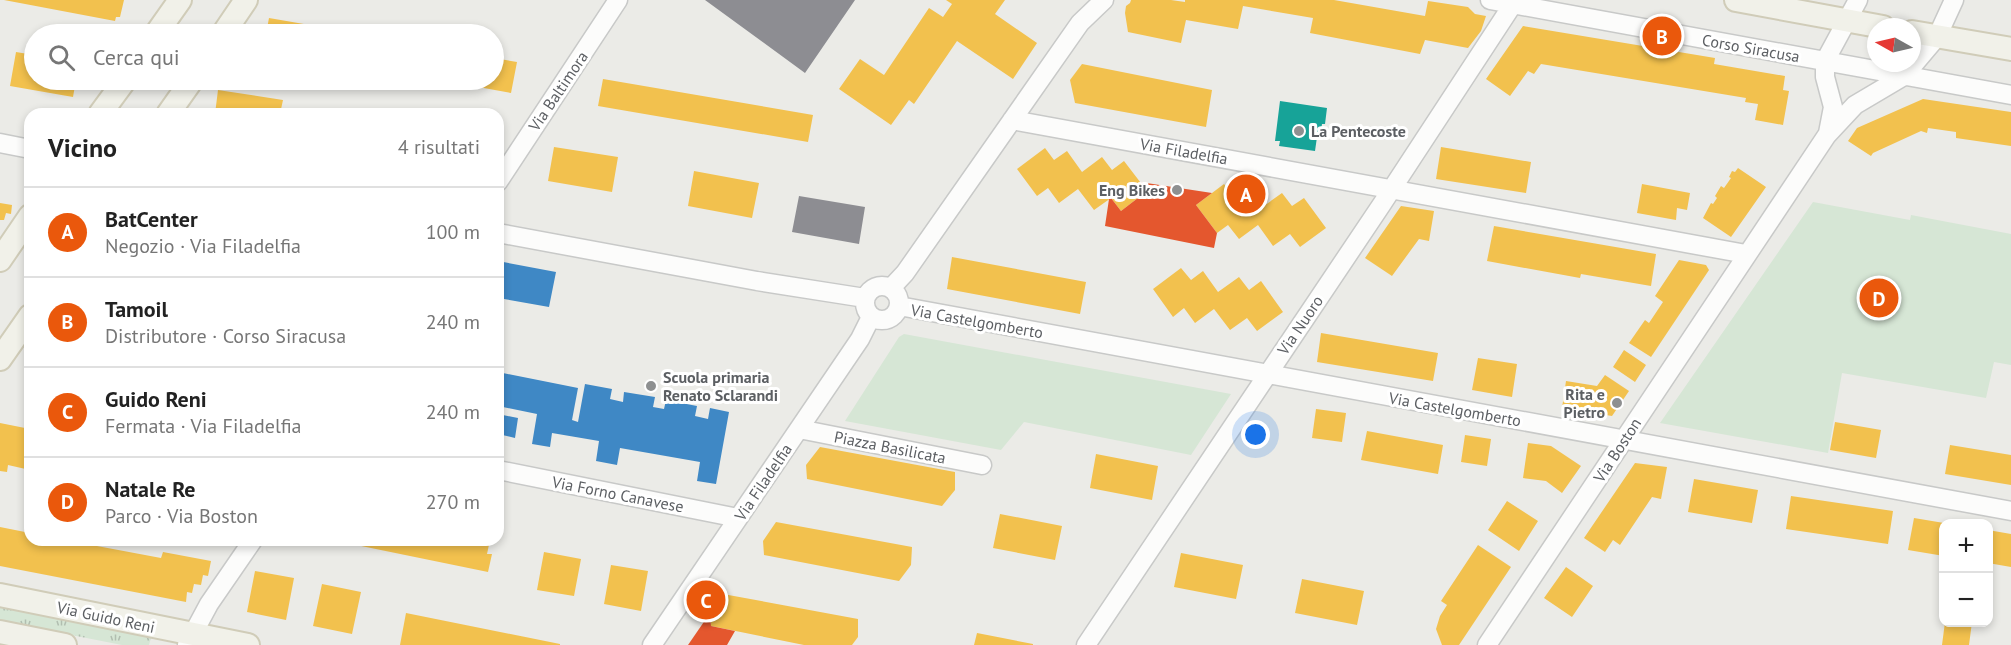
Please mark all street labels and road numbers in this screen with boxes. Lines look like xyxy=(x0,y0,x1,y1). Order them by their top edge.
street label: Corso Siracusa xyxy=(1701,30,1801,66)
street label: Via Baltimora xyxy=(523,47,592,136)
street label: Via Filadelfia xyxy=(1138,133,1229,169)
street label: Via Nuoro xyxy=(1272,291,1327,359)
street label: Via Castelgomberto xyxy=(908,299,1045,342)
street label: Via Castelgomberto xyxy=(1386,387,1523,430)
street label: Via Boston xyxy=(1588,414,1645,487)
street label: Piazza Basilicata xyxy=(832,426,948,468)
street label: Via Filadelfia xyxy=(729,440,796,525)
street label: Via Forno Canavese xyxy=(550,471,685,517)
street label: Via Guido Reni xyxy=(54,597,157,637)

